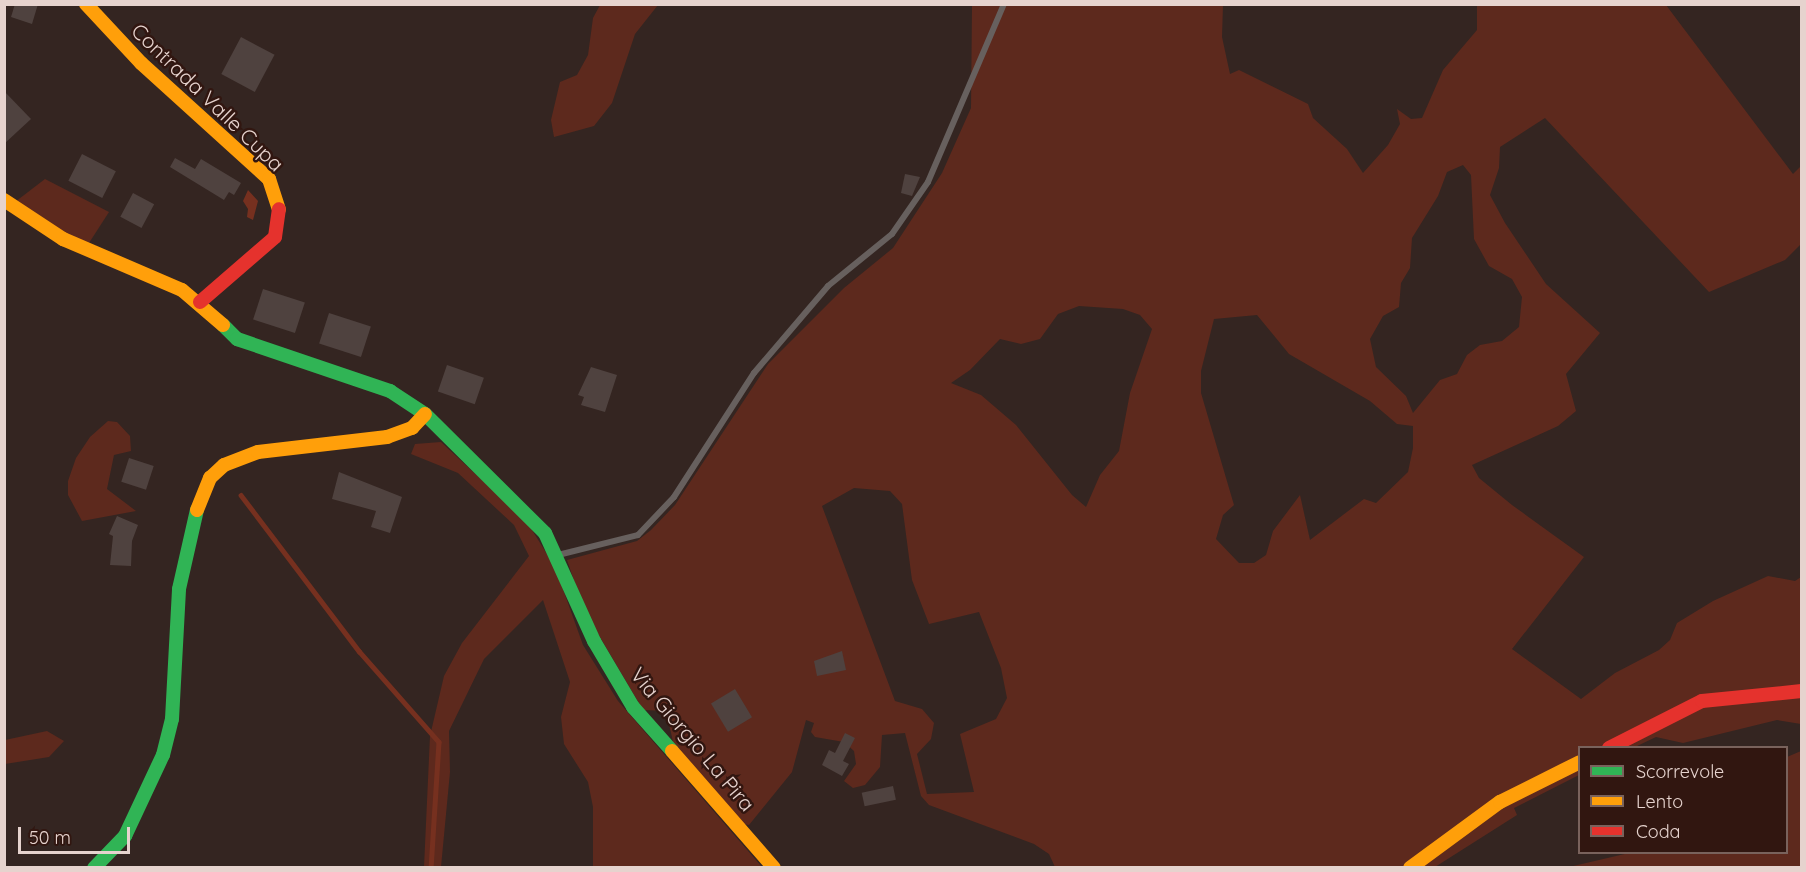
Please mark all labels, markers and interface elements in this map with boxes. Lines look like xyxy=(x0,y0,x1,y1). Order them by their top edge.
street label: Contrada Valle Cupa xyxy=(127,18,289,176)
street label: Via Giorgio La Pira xyxy=(626,662,760,816)
legend xyxy=(1578,746,1788,854)
text: Scorrevole xyxy=(1636,760,1724,783)
text: Lento xyxy=(1636,790,1683,813)
scale bar xyxy=(21,815,134,853)
text: Coda xyxy=(1636,820,1680,843)
text: 50 m xyxy=(29,826,71,849)

